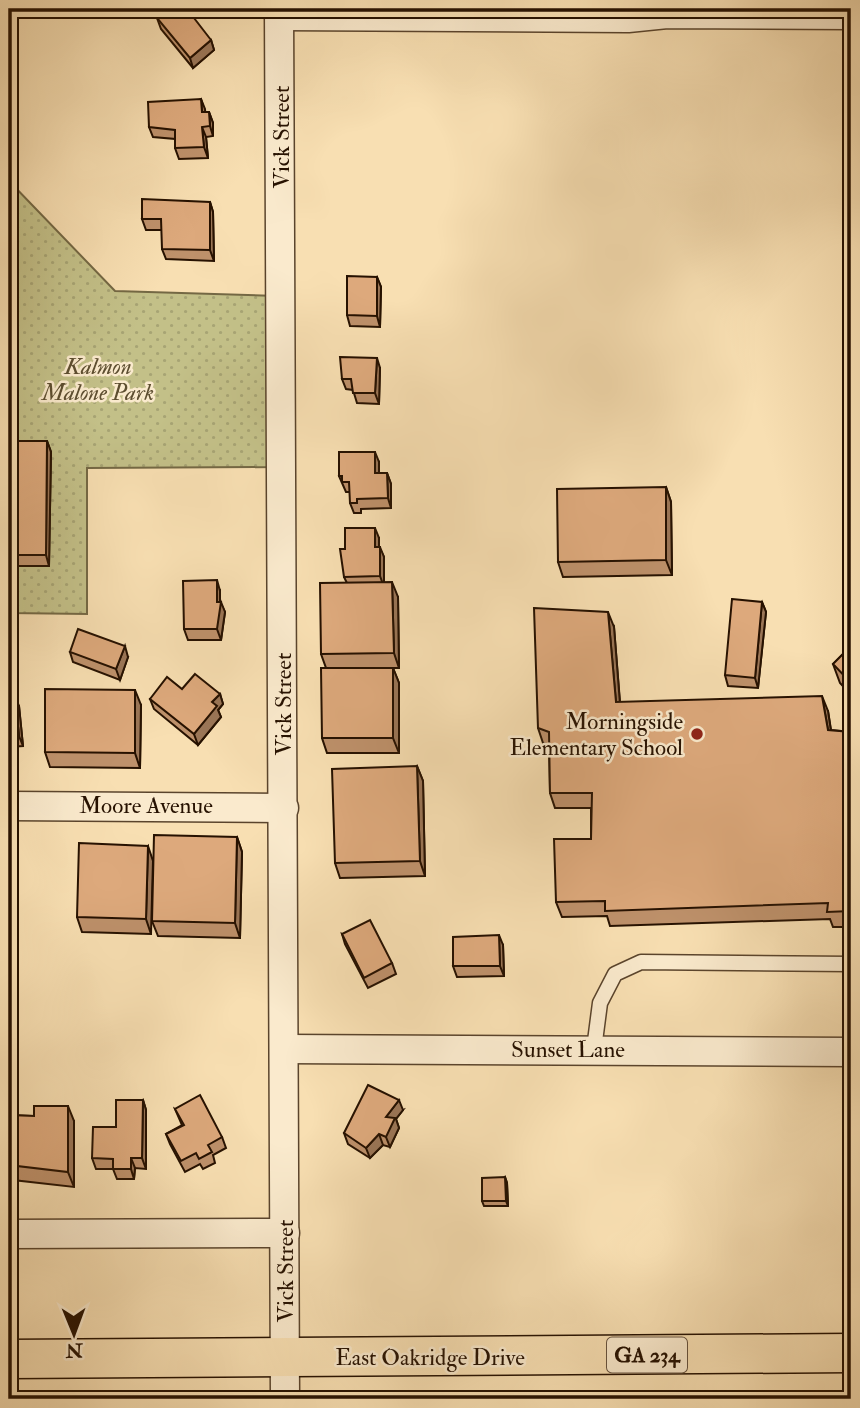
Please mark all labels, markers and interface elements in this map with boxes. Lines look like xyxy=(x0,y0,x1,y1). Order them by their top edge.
street label: Vick Street xyxy=(267,86,296,188)
park label: Kalmon Malone Park xyxy=(40,352,154,407)
street label: Vick Street xyxy=(269,653,298,755)
place label: Morningside Elementary School xyxy=(509,707,683,762)
marker: Morningside Elementary School xyxy=(689,726,705,742)
street label: Moore Avenue xyxy=(79,791,213,820)
street label: Sunset Lane xyxy=(511,1035,625,1064)
street label: Vick Street xyxy=(271,1220,300,1322)
north arrow xyxy=(38,1300,108,1370)
text: N xyxy=(65,1338,84,1362)
road number: GA 234 xyxy=(607,1338,687,1372)
street label: East Oakridge Drive xyxy=(335,1343,525,1372)

